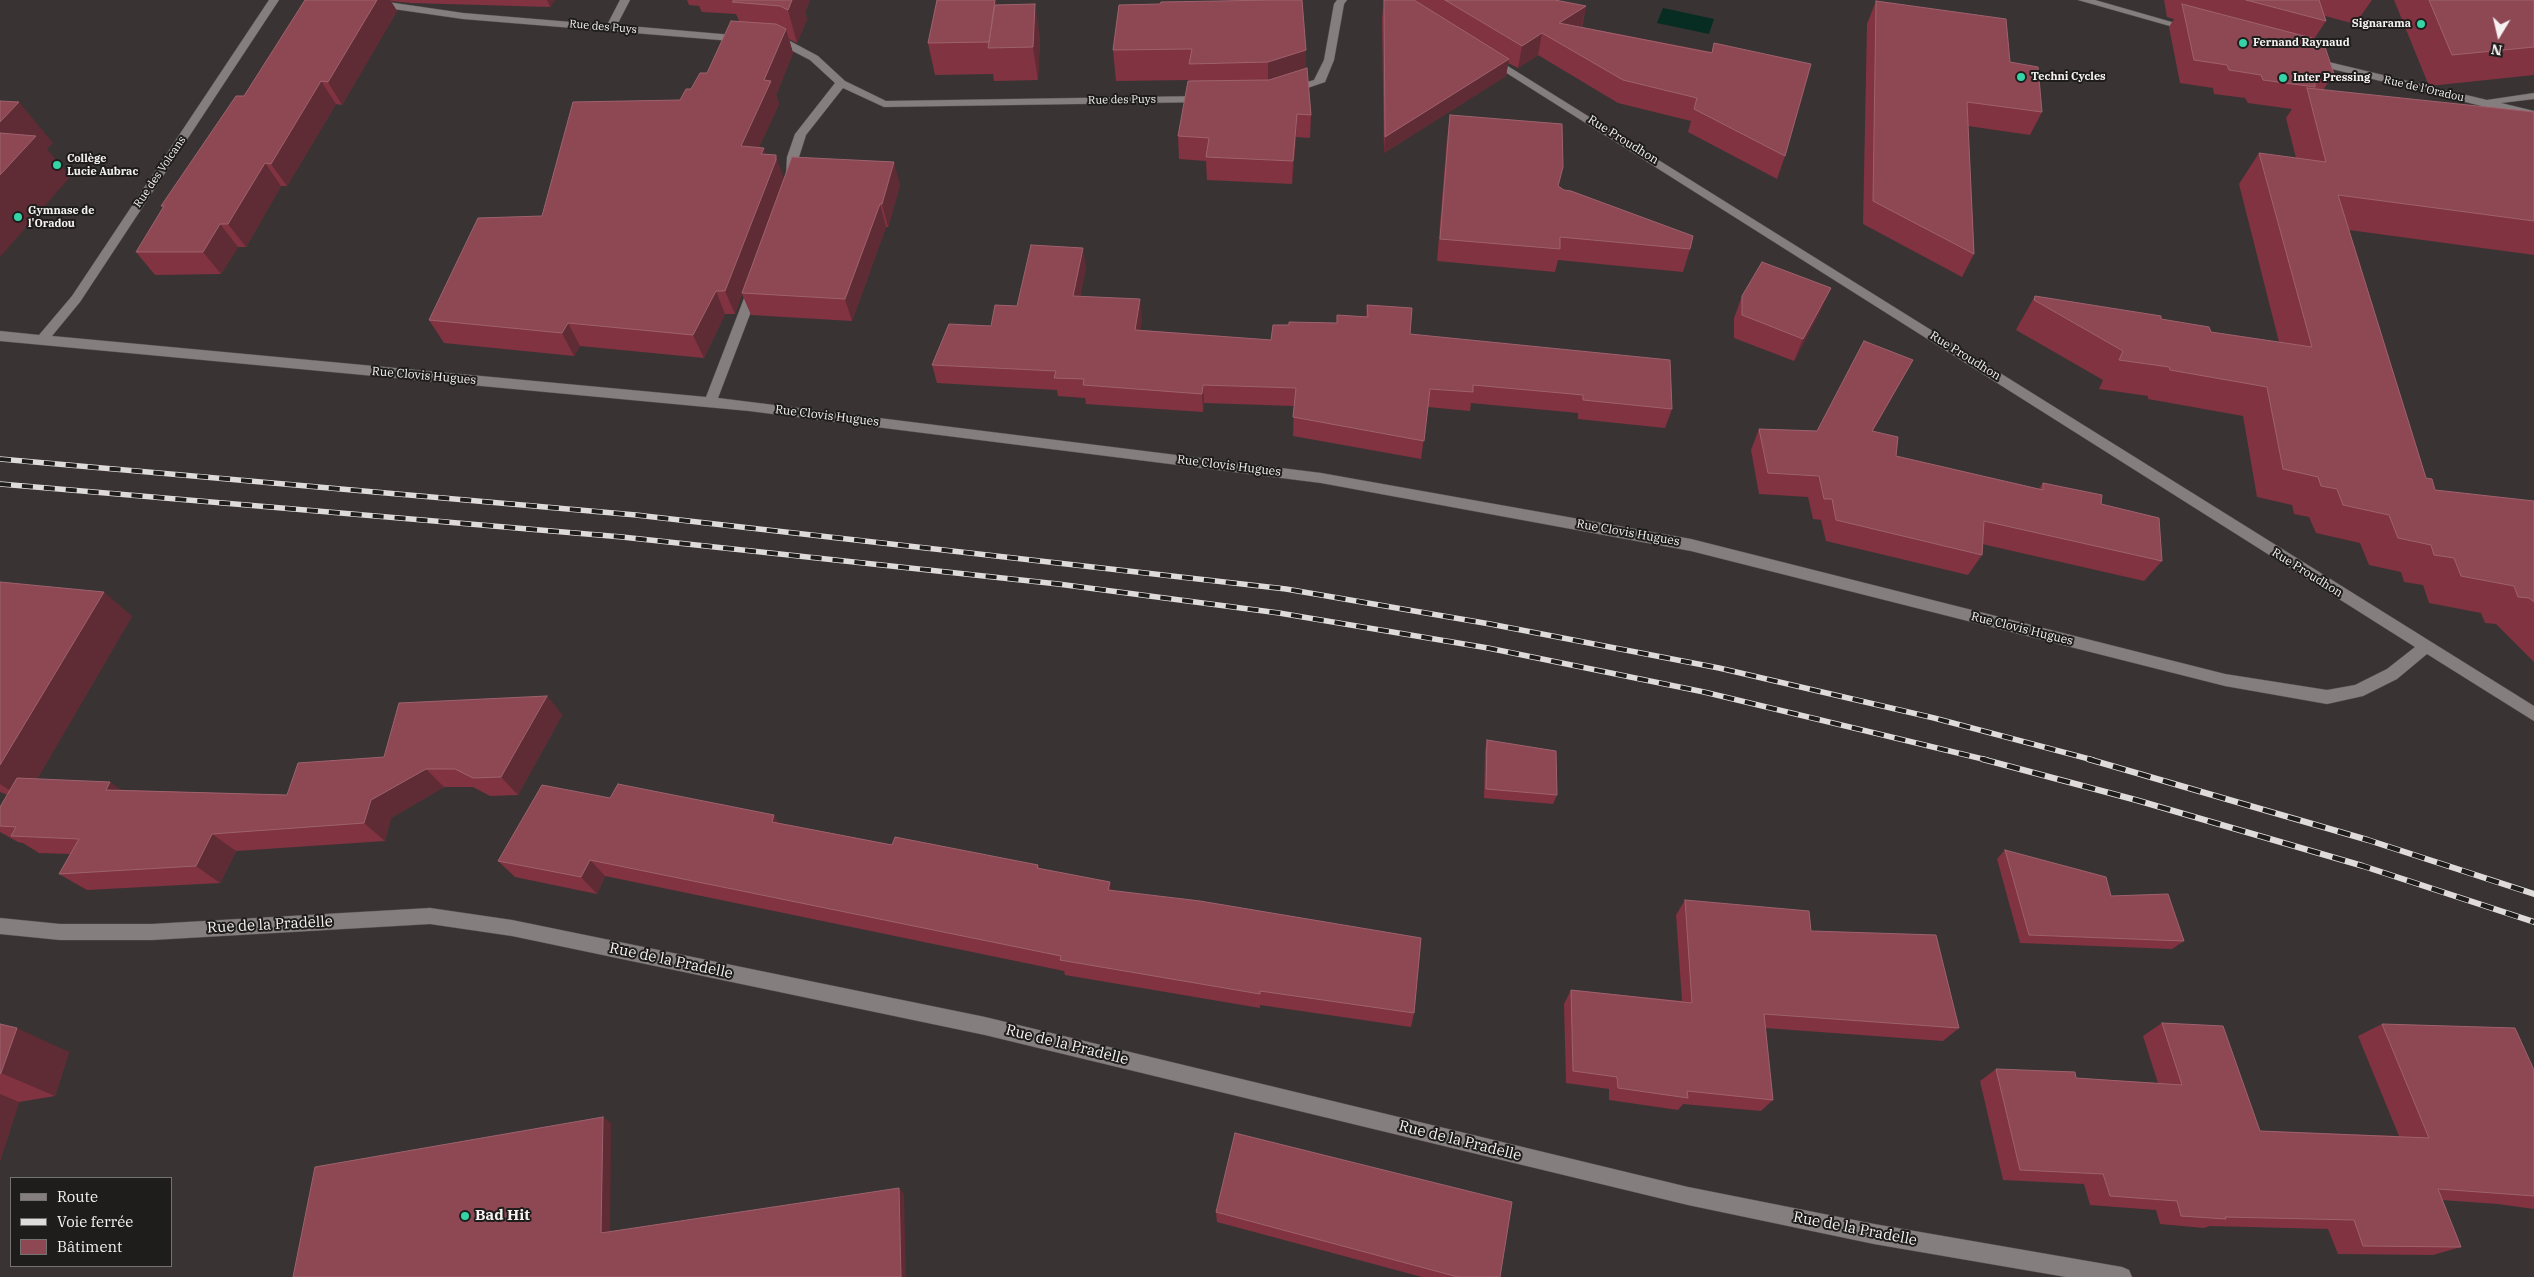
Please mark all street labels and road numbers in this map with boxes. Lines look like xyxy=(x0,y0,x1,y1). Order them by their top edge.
street label: Rue des Puys xyxy=(569,17,637,37)
street label: Rue de l'Oradou xyxy=(2383,73,2465,105)
street label: Rue des Puys xyxy=(1088,93,1156,107)
street label: Rue Proudhon xyxy=(1585,112,1661,168)
street label: Rue des Volcans xyxy=(131,134,189,210)
street label: Rue Proudhon xyxy=(1927,328,2003,384)
street label: Rue Clovis Hugues xyxy=(371,364,477,388)
street label: Rue Clovis Hugues xyxy=(774,402,880,430)
street label: Rue Clovis Hugues xyxy=(1176,452,1282,480)
street label: Rue Clovis Hugues xyxy=(1575,517,1681,549)
street label: Rue Proudhon xyxy=(2269,545,2345,601)
street label: Rue Clovis Hugues xyxy=(1969,609,2075,649)
street label: Rue de la Pradelle xyxy=(207,913,333,937)
street label: Rue de la Pradelle xyxy=(608,939,734,983)
street label: Rue de la Pradelle xyxy=(1004,1021,1130,1069)
street label: Rue de la Pradelle xyxy=(1397,1117,1523,1165)
street label: Rue de la Pradelle xyxy=(1791,1208,1919,1250)

